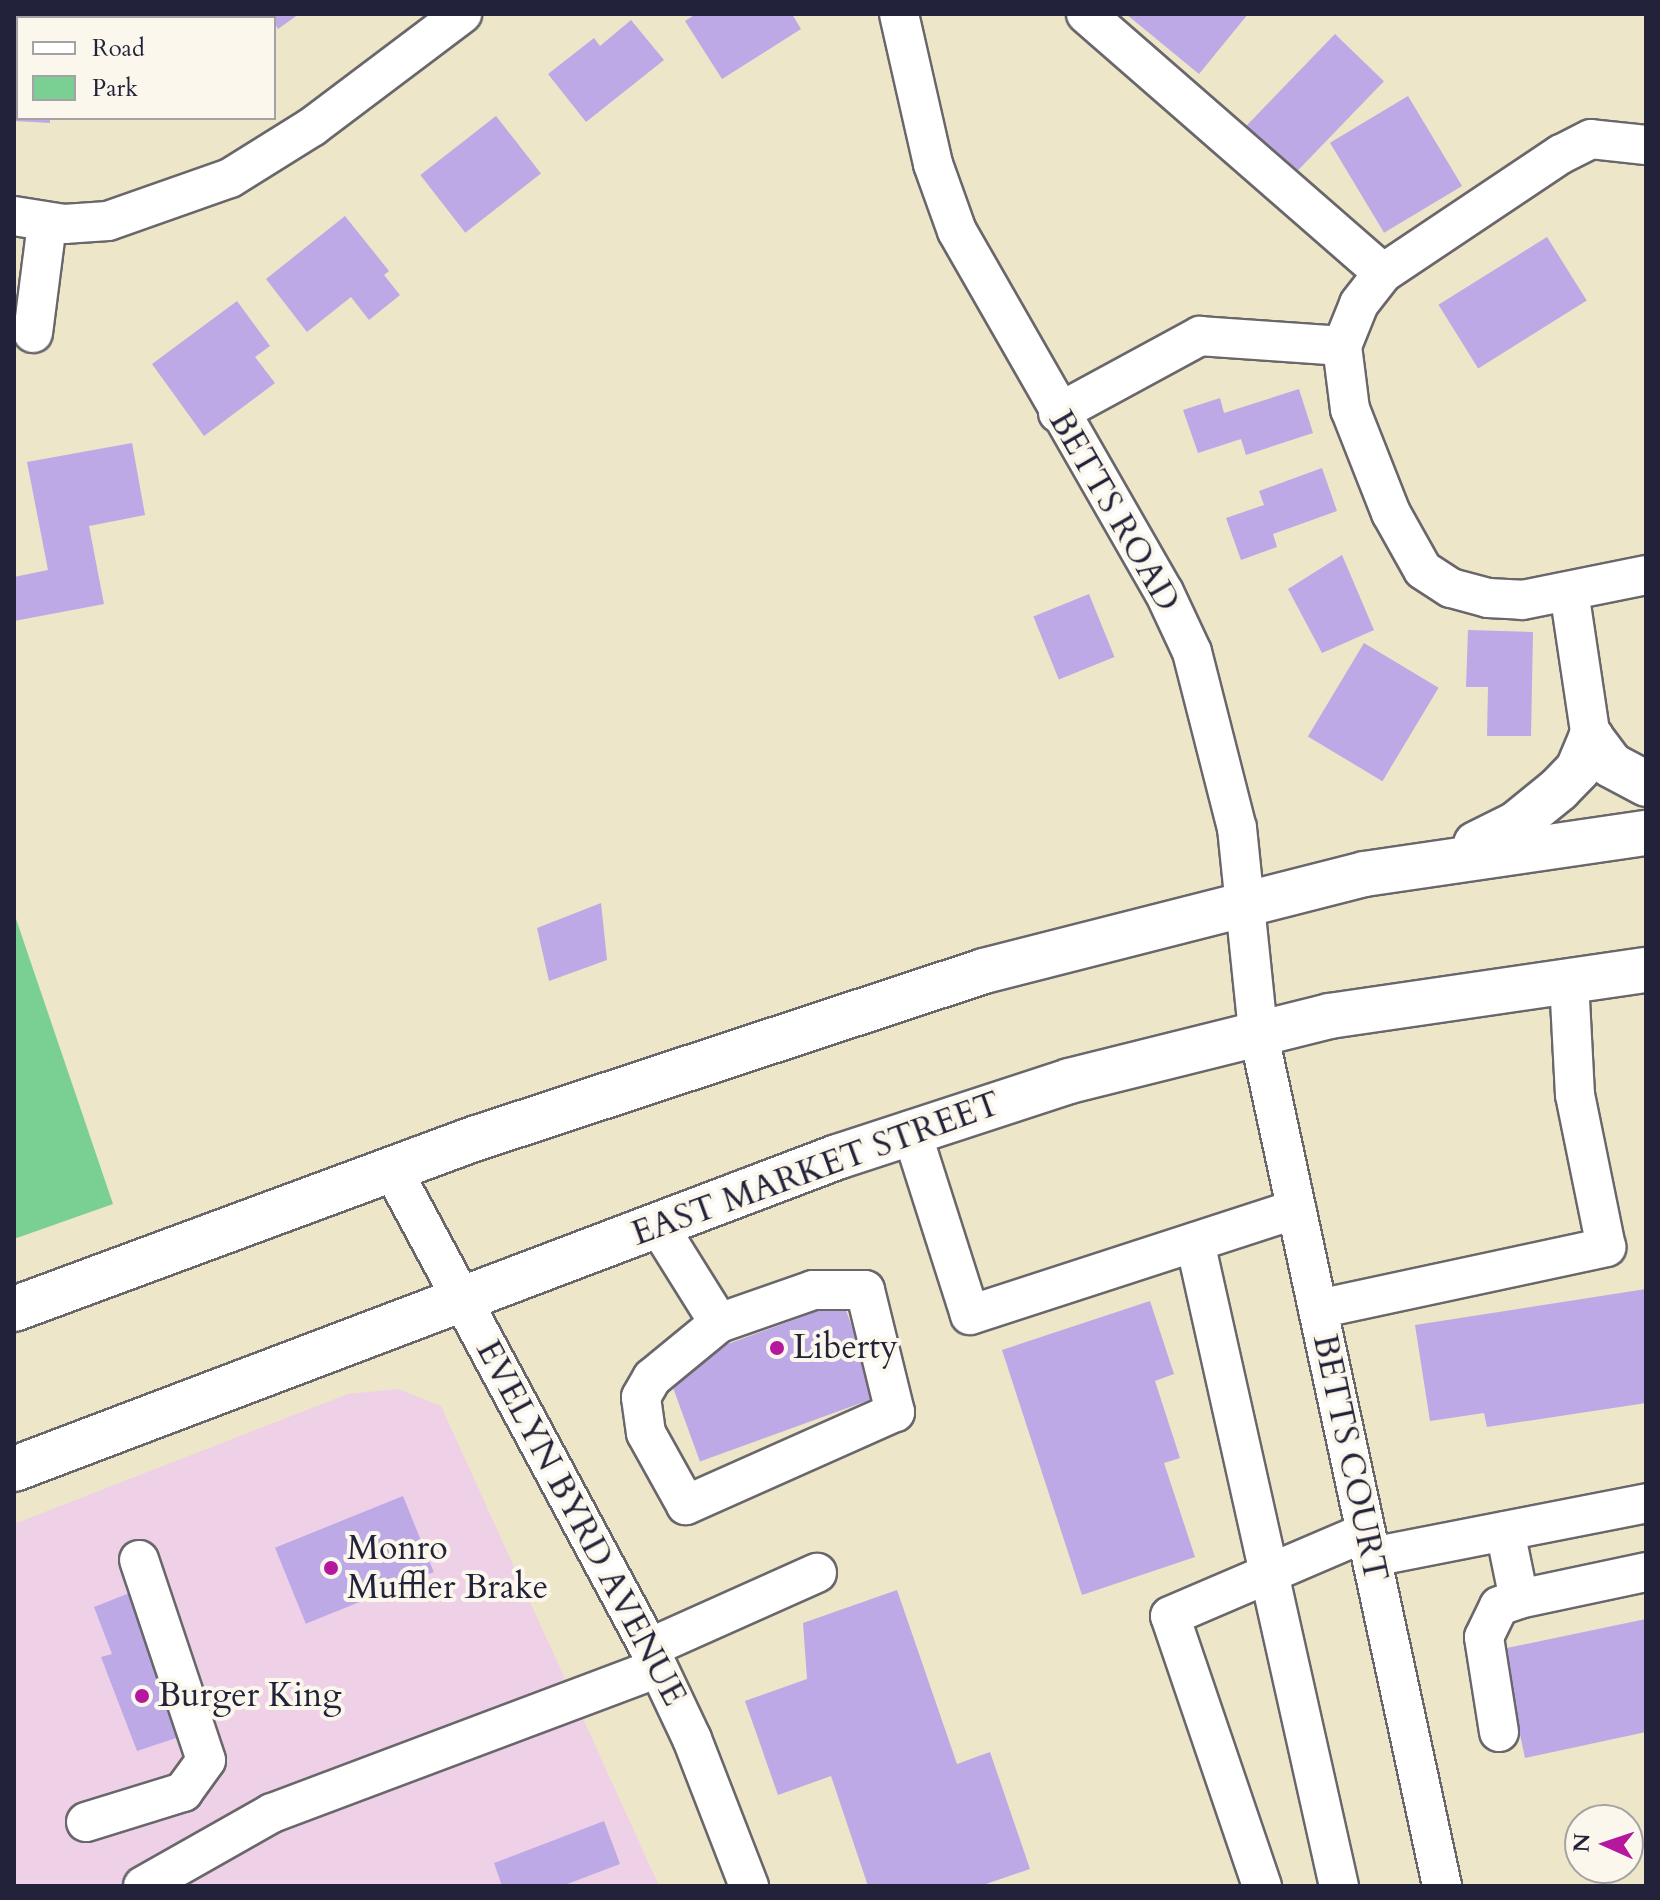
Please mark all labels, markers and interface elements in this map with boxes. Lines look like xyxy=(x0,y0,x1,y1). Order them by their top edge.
legend xyxy=(16,16,276,120)
text: Road xyxy=(92,32,145,65)
text: Park xyxy=(92,72,138,105)
street label: BETTS ROAD xyxy=(1040,403,1188,619)
street label: EAST MARKET STREET xyxy=(626,1083,1006,1255)
place label: Liberty xyxy=(793,1328,898,1368)
street label: BETTS COURT xyxy=(1304,1331,1396,1585)
street label: EVELYN BYRD AVENUE xyxy=(467,1333,695,1713)
marker: Liberty xyxy=(768,1339,786,1357)
place label: Monro Muffler Brake xyxy=(347,1528,548,1608)
marker: Monro Muffler Brake xyxy=(322,1559,340,1577)
place label: Burger King xyxy=(158,1676,341,1716)
marker: Burger King xyxy=(133,1687,151,1705)
north arrow xyxy=(1564,1804,1644,1884)
text: N xyxy=(1567,1833,1598,1853)

